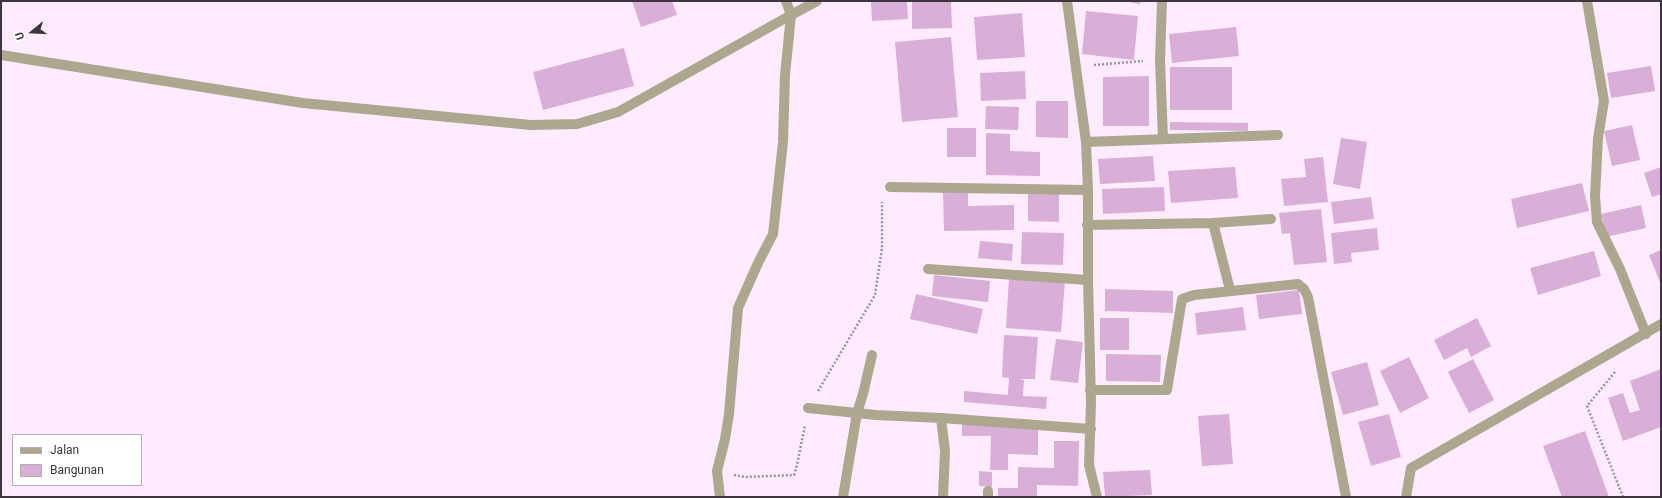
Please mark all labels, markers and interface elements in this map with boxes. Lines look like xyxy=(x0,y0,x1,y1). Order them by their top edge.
north arrow xyxy=(12,12,52,52)
text: U xyxy=(13,30,27,41)
legend xyxy=(12,434,142,486)
text: Jalan xyxy=(50,443,79,457)
text: Bangunan xyxy=(50,463,104,477)

